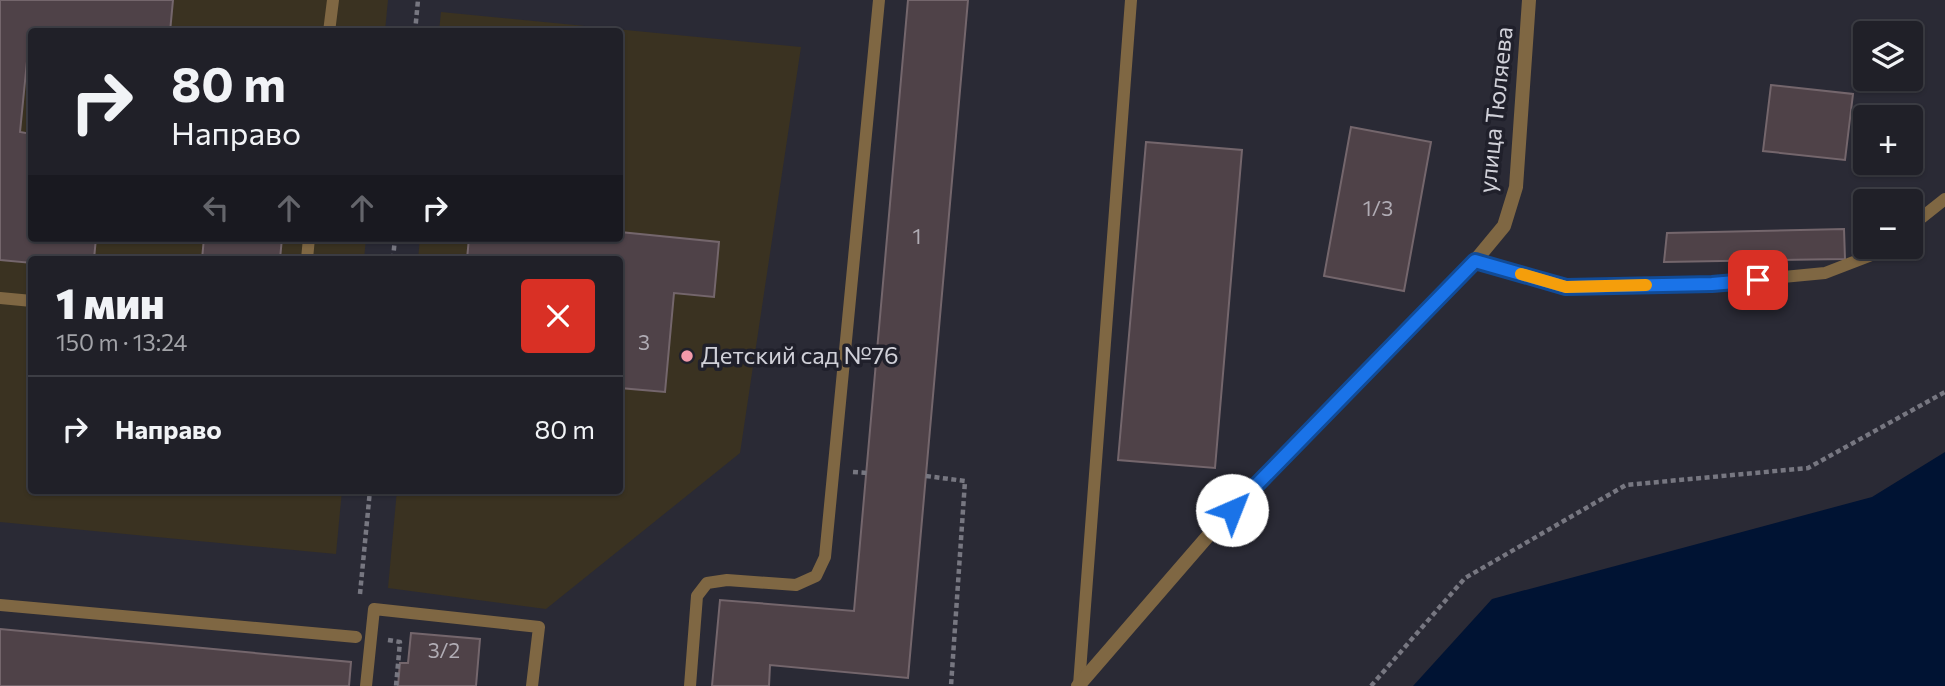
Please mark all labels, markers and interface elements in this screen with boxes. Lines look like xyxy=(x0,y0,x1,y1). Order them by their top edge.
map controls xyxy=(1853,21,1923,259)
button: layers xyxy=(1853,21,1923,91)
street label: улица Тюляева xyxy=(1471,25,1518,195)
text: 80 m xyxy=(171,52,286,112)
icon: right xyxy=(56,56,147,147)
button: + xyxy=(1853,105,1923,175)
text: Направо xyxy=(171,112,301,152)
icon: left xyxy=(197,189,235,227)
icon: ahead xyxy=(270,189,308,227)
icon: ahead xyxy=(343,189,381,227)
icon: right xyxy=(416,189,454,227)
button: − xyxy=(1853,189,1923,259)
house number: 1/3 xyxy=(1363,195,1393,220)
house number: 1 xyxy=(913,223,921,248)
pin xyxy=(1728,250,1788,310)
icon: arrive xyxy=(1739,261,1777,299)
text: 1 мин xyxy=(56,276,165,328)
button: close xyxy=(521,279,595,353)
text: 150 m · 13:24 xyxy=(56,328,187,356)
house number: 3 xyxy=(638,329,650,354)
place label: Детский сад №76 xyxy=(701,340,899,369)
marker: Детский сад №76 xyxy=(679,348,695,364)
icon: right xyxy=(56,410,94,448)
text: Направо xyxy=(115,413,222,444)
text: 80 m xyxy=(535,413,595,444)
position arrow xyxy=(1195,473,1269,547)
house number: 3/2 xyxy=(428,637,460,662)

